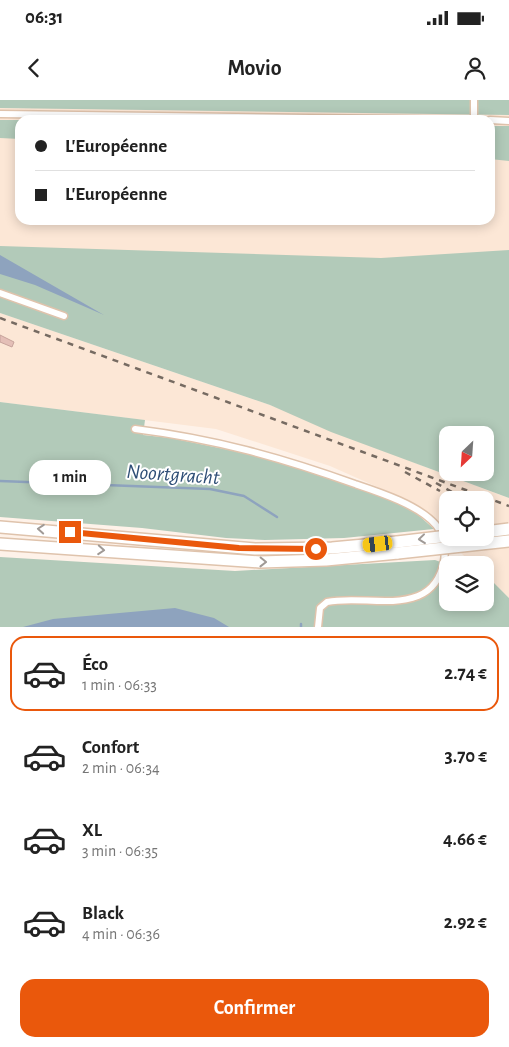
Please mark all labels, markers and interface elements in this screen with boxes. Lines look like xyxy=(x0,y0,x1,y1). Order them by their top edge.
text: 06:31 xyxy=(25,8,63,27)
icon: back xyxy=(20,54,48,82)
icon: person xyxy=(461,54,489,82)
text: Movio xyxy=(227,57,282,79)
text: L'Européenne xyxy=(65,137,167,156)
text: L'Européenne xyxy=(65,185,167,204)
north arrow xyxy=(439,426,494,481)
map controls xyxy=(439,426,494,611)
callout: 1 min xyxy=(29,460,111,494)
water label: Noortgracht xyxy=(126,461,220,488)
text: 1 min xyxy=(53,469,87,485)
button: locate xyxy=(439,491,494,546)
route end xyxy=(59,521,81,543)
one-way arrow xyxy=(37,524,45,535)
one-way arrow xyxy=(418,533,426,544)
car xyxy=(362,535,393,553)
route start xyxy=(305,538,327,560)
one-way arrow xyxy=(97,544,105,555)
button: layers xyxy=(439,556,494,611)
one-way arrow xyxy=(260,557,267,567)
icon: car xyxy=(22,651,67,696)
text: Éco xyxy=(82,655,108,674)
text: 2.74 € xyxy=(444,664,487,683)
text: 1 min · 06:33 xyxy=(82,677,157,693)
icon: car xyxy=(22,734,67,779)
text: Confort xyxy=(82,738,139,757)
text: 3.70 € xyxy=(445,747,487,766)
text: 2 min · 06:34 xyxy=(82,760,160,776)
icon: car xyxy=(22,817,67,862)
text: XL xyxy=(82,821,102,840)
text: 4.66 € xyxy=(443,830,487,849)
text: 3 min · 06:35 xyxy=(82,843,158,859)
icon: car xyxy=(22,900,67,945)
text: Black xyxy=(82,904,124,923)
text: 2.92 € xyxy=(444,913,487,932)
text: 4 min · 06:36 xyxy=(82,926,160,942)
button: Confirmer xyxy=(20,979,489,1037)

